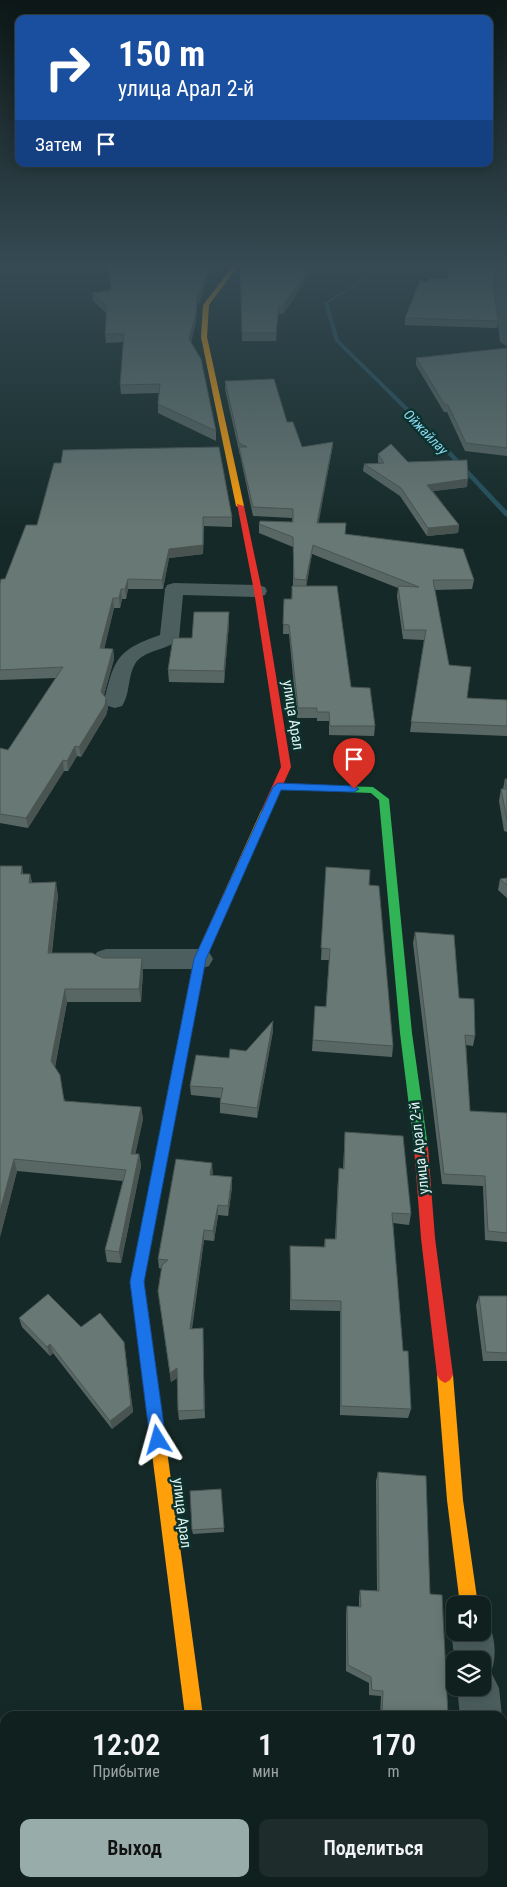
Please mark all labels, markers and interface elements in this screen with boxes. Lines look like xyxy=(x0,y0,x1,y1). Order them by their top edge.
text: 150 m xyxy=(118,34,205,75)
icon: right xyxy=(35,35,100,100)
text: улица Арал 2-й xyxy=(118,76,254,101)
icon: arrive xyxy=(92,130,120,158)
text: Затем xyxy=(35,133,82,156)
water label: Ойжайлау xyxy=(401,406,452,458)
street label: улица Арал xyxy=(279,679,307,751)
pin xyxy=(333,738,375,789)
icon: arrive xyxy=(340,745,368,773)
street label: улица Арал 2-й xyxy=(405,1101,433,1195)
position arrow xyxy=(131,1413,183,1465)
street label: улица Арал xyxy=(169,1477,195,1549)
map controls xyxy=(446,1596,491,1696)
button: sound xyxy=(446,1596,491,1641)
button: layers xyxy=(446,1651,491,1696)
text: 12:02 xyxy=(92,1727,160,1762)
text: 1 xyxy=(258,1727,273,1762)
text: 170 xyxy=(371,1727,416,1762)
text: Прибытие xyxy=(93,1762,160,1781)
text: мин xyxy=(252,1762,279,1781)
text: m xyxy=(387,1762,399,1781)
button: Выход xyxy=(20,1819,249,1877)
button: Поделиться xyxy=(259,1819,488,1877)

